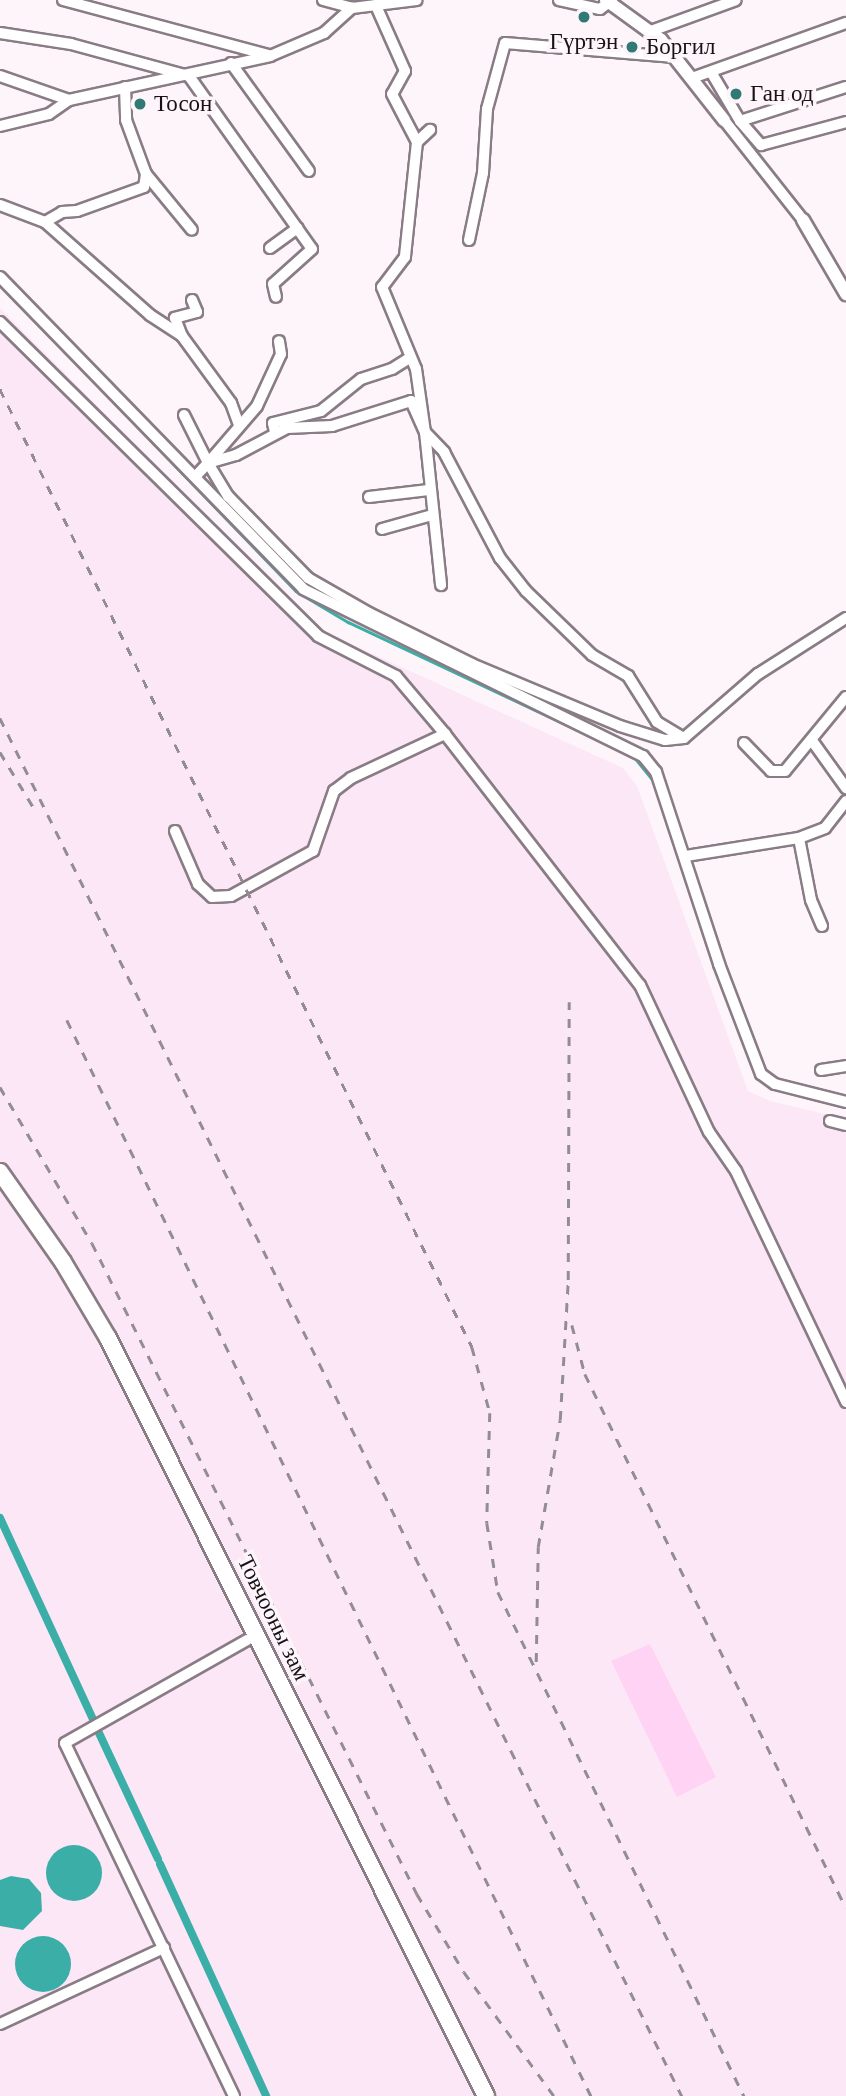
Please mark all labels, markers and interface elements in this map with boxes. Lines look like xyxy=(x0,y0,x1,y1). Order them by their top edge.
marker: Гүртэн xyxy=(576,9,592,25)
place label: Гүртэн xyxy=(550,28,618,56)
place label: Боргил xyxy=(646,33,715,61)
marker: Боргил xyxy=(624,39,640,55)
place label: Ган од xyxy=(750,80,814,108)
marker: Ган од xyxy=(728,86,744,102)
place label: Тосон xyxy=(154,90,212,118)
marker: Тосон xyxy=(132,96,148,112)
street label: Товчооны зам xyxy=(231,1551,315,1685)

